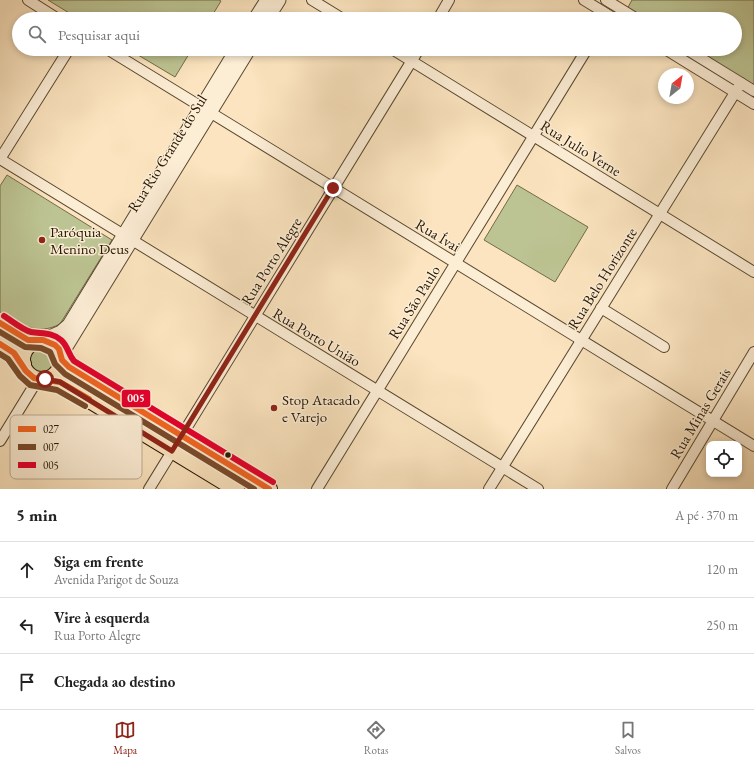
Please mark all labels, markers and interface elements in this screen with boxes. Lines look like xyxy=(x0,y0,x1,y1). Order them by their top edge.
search box xyxy=(12,12,742,56)
icon: search xyxy=(26,23,48,45)
text: Pesquisar aqui xyxy=(58,25,140,44)
north arrow xyxy=(658,68,694,104)
street label: Rua Rio Grande do Sul xyxy=(123,90,211,215)
street label: Rua Julio Verne xyxy=(537,116,625,180)
route end xyxy=(324,179,342,197)
street label: Rua Porto Alegre xyxy=(236,213,306,308)
street label: Rua Ívai xyxy=(412,214,464,256)
place label: Paróquia Menino Deus xyxy=(50,222,129,258)
street label: Rua Belo Horizonte xyxy=(563,224,641,332)
marker: Paróquia Menino Deus xyxy=(37,235,47,245)
street label: Rua São Paulo xyxy=(384,262,444,342)
street label: Rua Porto União xyxy=(270,303,364,371)
street label: Rua Minas Gerais xyxy=(665,364,735,462)
route start xyxy=(36,370,54,388)
line badge: 005 xyxy=(121,389,151,408)
place label: Stop Atacado e Varejo xyxy=(282,390,360,426)
text: 005 xyxy=(127,391,145,405)
marker: Stop Atacado e Varejo xyxy=(269,403,279,413)
legend xyxy=(10,415,142,479)
text: 027 xyxy=(43,422,60,436)
text: 007 xyxy=(43,440,60,454)
map controls xyxy=(706,441,742,477)
button: locate xyxy=(706,441,742,477)
unlabelled marker xyxy=(223,450,233,460)
text: 005 xyxy=(43,458,59,472)
text: 5 min xyxy=(16,504,57,526)
text: A pé · 370 m xyxy=(675,507,738,524)
text: Siga em frente xyxy=(54,552,143,571)
icon: ahead xyxy=(16,559,38,581)
text: 120 m xyxy=(707,561,738,578)
text: Avenida Parigot de Souza xyxy=(54,571,179,588)
text: Vire à esquerda xyxy=(54,608,150,627)
icon: left xyxy=(16,615,38,637)
text: 250 m xyxy=(707,617,738,634)
text: Rua Porto Alegre xyxy=(54,627,141,644)
icon: arrive xyxy=(16,671,38,693)
text: Chegada ao destino xyxy=(54,672,175,691)
tab: Mapa xyxy=(113,719,137,757)
tab: Rotas xyxy=(364,719,388,757)
tab: Salvos xyxy=(615,719,641,757)

